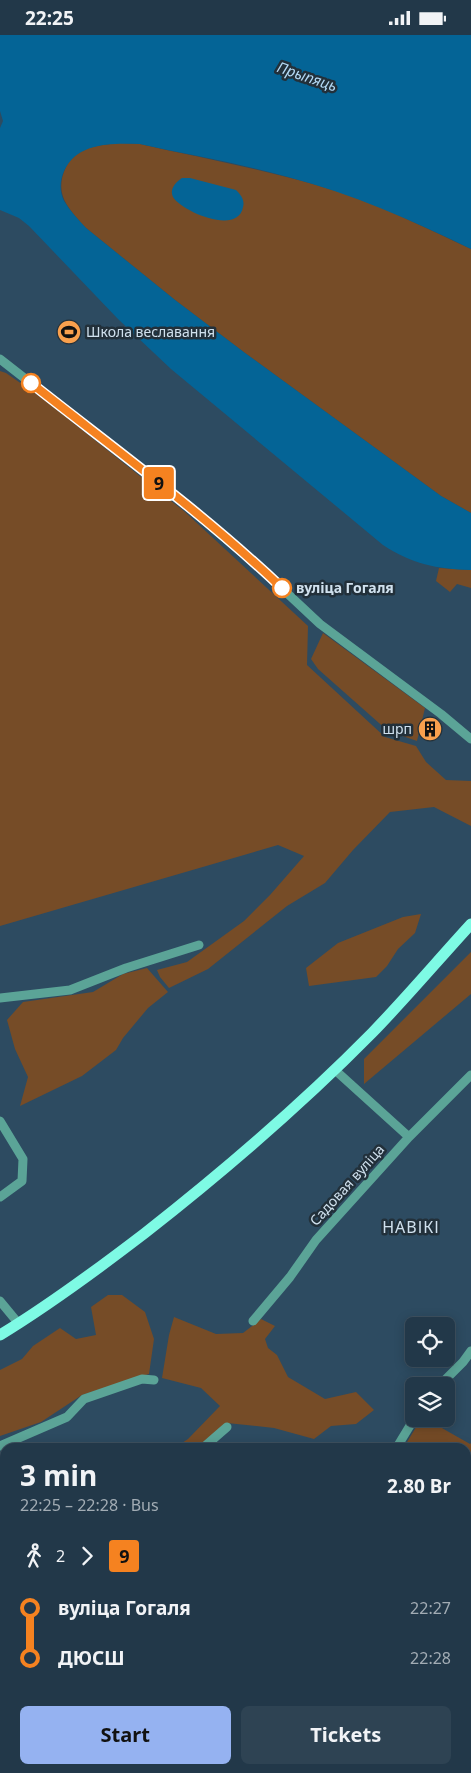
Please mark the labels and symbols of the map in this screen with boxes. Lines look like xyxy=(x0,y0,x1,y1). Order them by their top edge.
water label: Прыпяць xyxy=(275,56,340,96)
sports icon: Школа веславання xyxy=(56,319,82,345)
place label: Школа веславання xyxy=(86,322,215,341)
unlabelled marker xyxy=(21,373,41,393)
line badge: 9 xyxy=(143,467,175,499)
marker: вуліца Гогаля xyxy=(272,578,292,598)
place label: вуліца Гогаля xyxy=(296,578,394,597)
building icon: шрп xyxy=(417,716,443,742)
place label: шрп xyxy=(382,719,412,738)
street label: Садовая вуліца xyxy=(305,1140,388,1229)
district label: НАВІКІ xyxy=(382,1216,440,1238)

